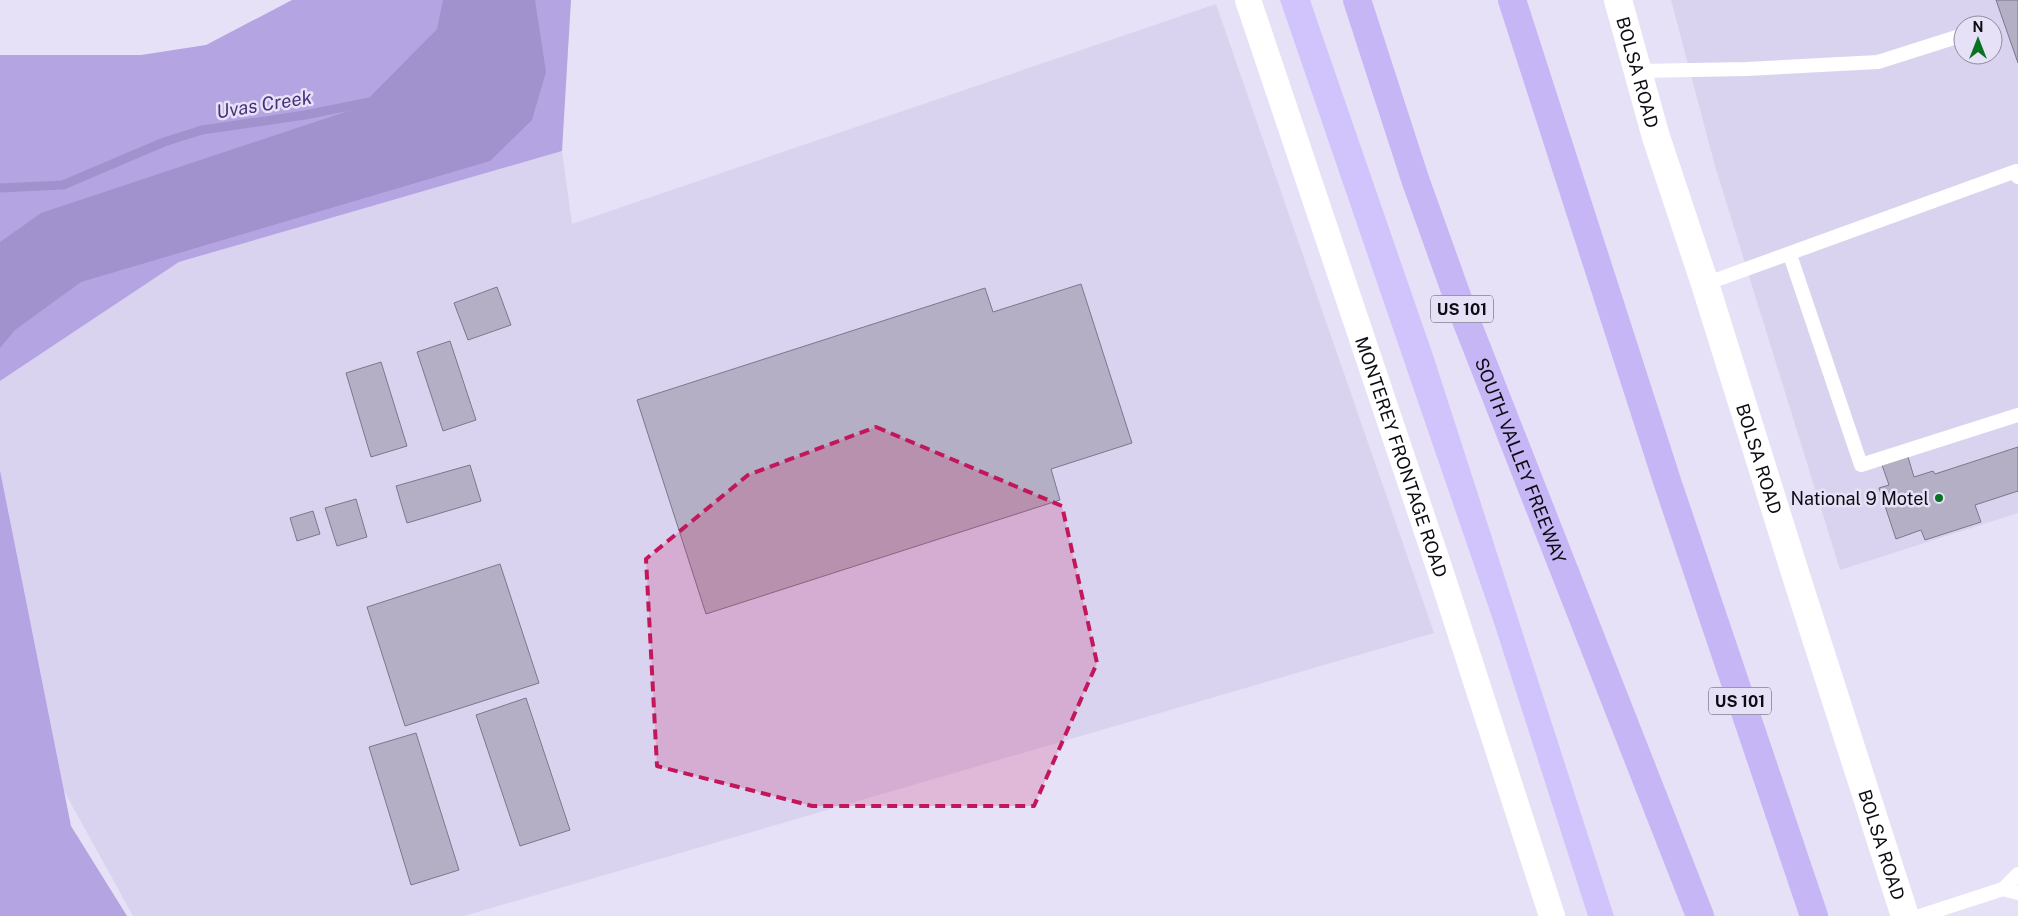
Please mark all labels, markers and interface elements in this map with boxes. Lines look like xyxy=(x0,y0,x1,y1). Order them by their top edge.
street label: BOLSA ROAD xyxy=(1613,14,1663,130)
north arrow xyxy=(1953,15,2003,65)
text: N xyxy=(1973,19,1983,35)
water label: Uvas Creek xyxy=(215,85,314,122)
road number: US 101 xyxy=(1431,296,1493,322)
street label: MONTEREY FRONTAGE ROAD xyxy=(1352,334,1452,580)
street label: SOUTH VALLEY FREEWAY xyxy=(1471,355,1571,566)
street label: BOLSA ROAD xyxy=(1732,401,1787,516)
place label: National 9 Motel xyxy=(1791,488,1929,509)
marker: National 9 Motel xyxy=(1933,492,1945,504)
road number: US 101 xyxy=(1709,688,1771,714)
street label: BOLSA ROAD xyxy=(1855,787,1910,902)

